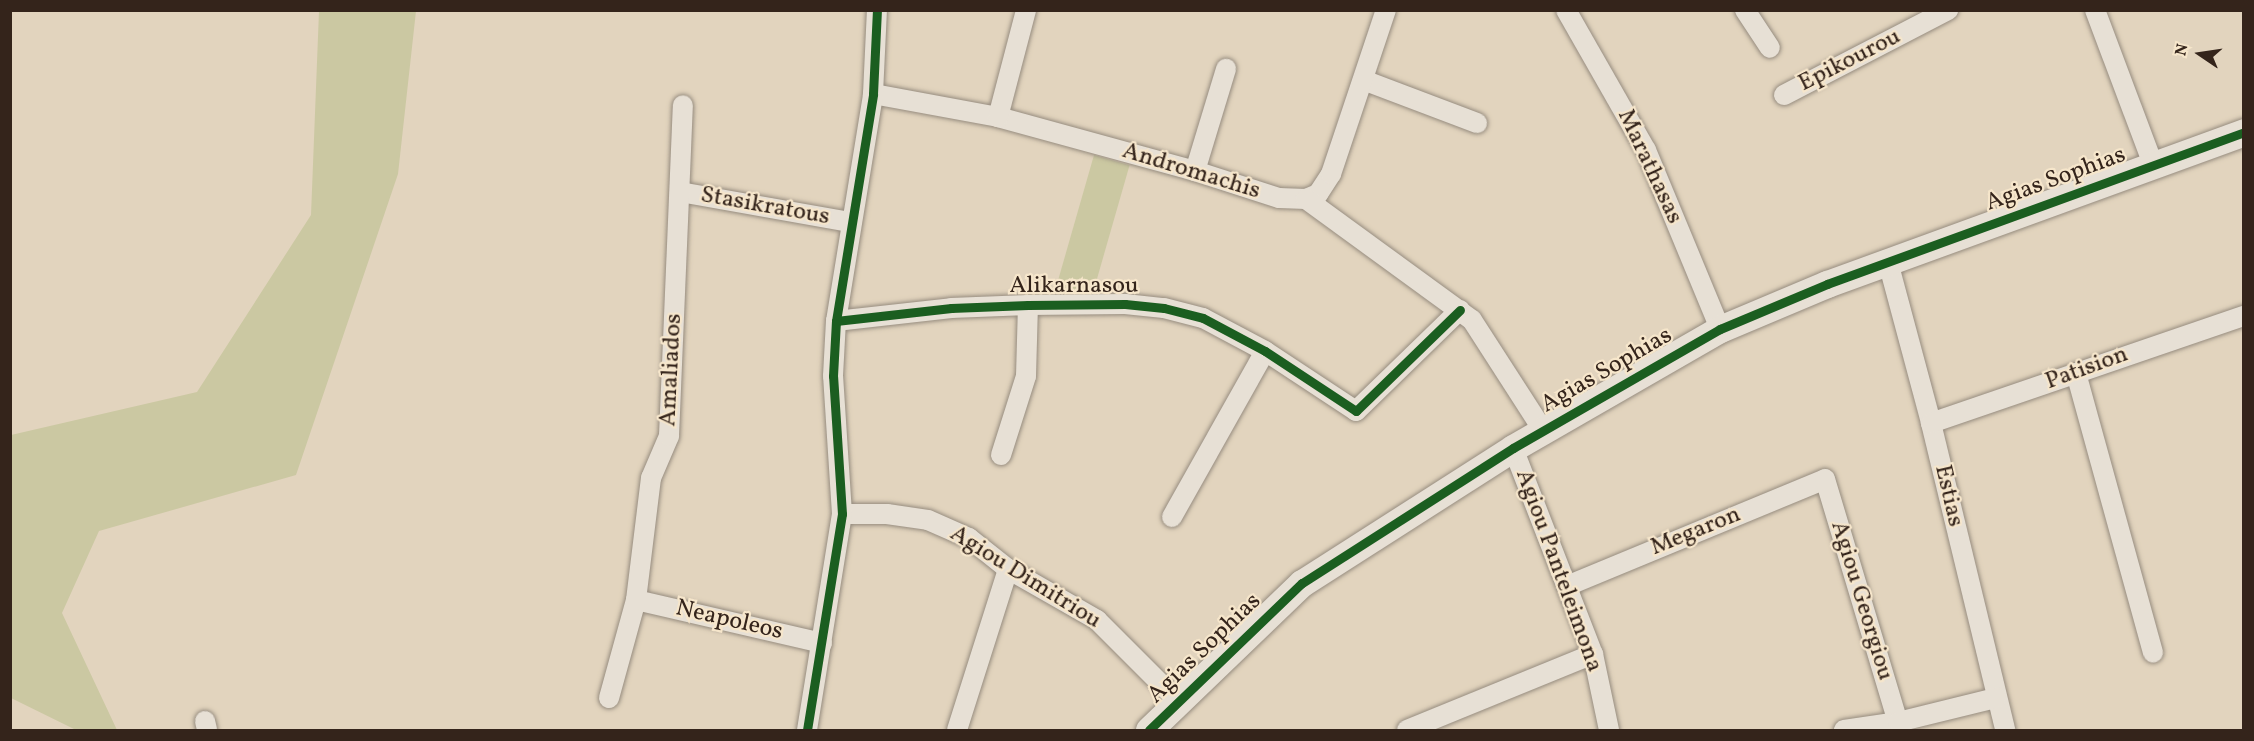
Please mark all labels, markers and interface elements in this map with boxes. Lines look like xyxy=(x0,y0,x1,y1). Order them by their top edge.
street label: Epikourou xyxy=(1794,23,1906,99)
north arrow xyxy=(2170,24,2230,84)
text: N xyxy=(2170,42,2194,58)
street label: Marathasas xyxy=(1610,105,1688,229)
street label: Andromachis xyxy=(1119,137,1263,207)
street label: Agias Sophias xyxy=(1982,141,2130,219)
street label: Stasikratous xyxy=(698,181,832,233)
street label: Alikarnasou xyxy=(1009,273,1139,301)
street label: Amaliados xyxy=(655,313,689,427)
street label: Agias Sophias xyxy=(1536,322,1678,420)
street label: Patision xyxy=(2042,341,2132,397)
street label: Estias xyxy=(1927,462,1969,530)
street label: Agiou Panteleimona xyxy=(1508,466,1608,676)
street label: Megaron xyxy=(1647,501,1745,563)
street label: Agiou Georgiou xyxy=(1823,518,1899,684)
street label: Agiou Dimitriou xyxy=(944,520,1106,636)
street label: Agias Sophias xyxy=(1142,588,1268,710)
street label: Neapoleos xyxy=(673,595,785,647)

